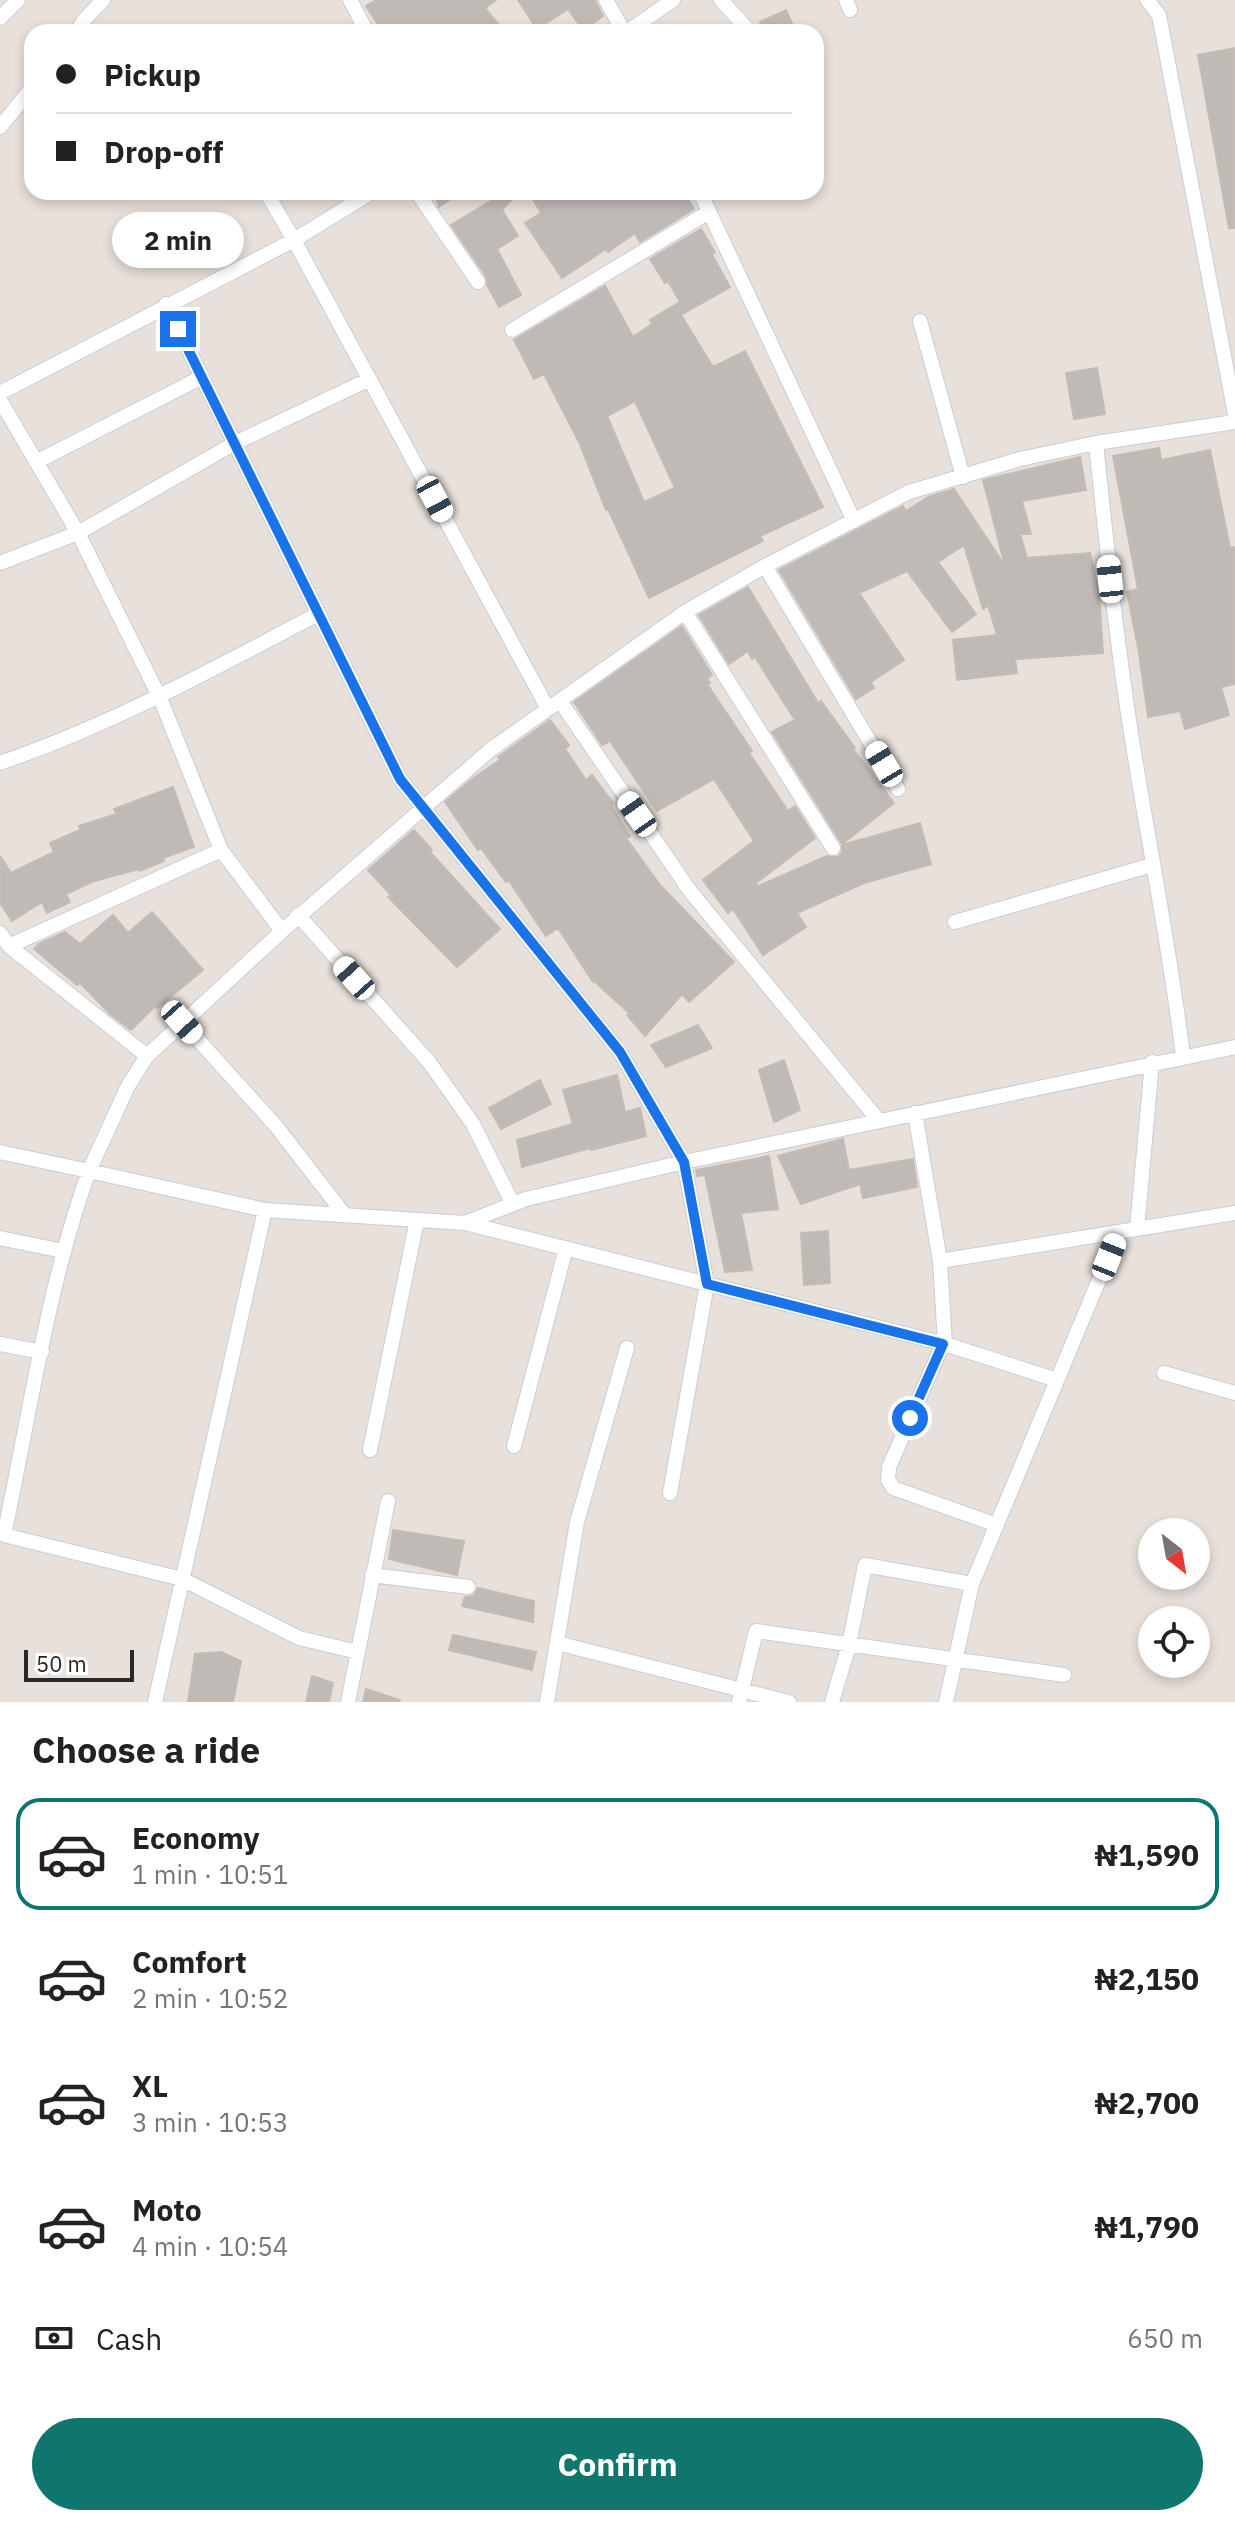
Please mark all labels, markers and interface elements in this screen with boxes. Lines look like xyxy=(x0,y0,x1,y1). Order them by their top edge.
text: Pickup xyxy=(104,55,201,94)
text: Drop-off xyxy=(104,132,223,171)
callout: 2 min xyxy=(112,213,244,269)
text: 2 min xyxy=(144,223,212,257)
route end xyxy=(160,311,196,347)
car xyxy=(413,472,457,526)
car xyxy=(1096,554,1124,604)
car xyxy=(861,737,907,791)
car xyxy=(613,787,661,841)
car xyxy=(329,952,379,1004)
car xyxy=(157,996,207,1048)
car xyxy=(1089,1230,1129,1284)
route start xyxy=(892,1400,928,1436)
north arrow xyxy=(1138,1518,1210,1590)
map controls xyxy=(1138,1518,1210,1678)
button: locate xyxy=(1138,1606,1210,1678)
scale bar xyxy=(24,1646,134,1682)
text: 50 m xyxy=(36,1649,87,1678)
text: Choose a ride xyxy=(32,1726,260,1773)
icon: car xyxy=(36,1818,108,1890)
text: Economy xyxy=(132,1818,260,1857)
text: ₦1,590 xyxy=(1094,1835,1199,1874)
text: 1 min · 10:51 xyxy=(132,1857,288,1891)
icon: car xyxy=(36,1942,108,2014)
text: Comfort xyxy=(132,1942,247,1981)
text: ₦2,150 xyxy=(1094,1959,1199,1998)
text: 2 min · 10:52 xyxy=(132,1981,288,2015)
icon: car xyxy=(36,2066,108,2138)
text: XL xyxy=(132,2066,168,2105)
text: ₦2,700 xyxy=(1094,2083,1199,2122)
text: 3 min · 10:53 xyxy=(132,2105,288,2139)
icon: car xyxy=(36,2190,108,2262)
text: Moto xyxy=(132,2190,202,2229)
text: ₦1,790 xyxy=(1094,2207,1199,2246)
text: 4 min · 10:54 xyxy=(132,2229,288,2263)
icon: cash xyxy=(32,2316,76,2360)
text: Cash xyxy=(96,2319,162,2358)
text: 650 m xyxy=(1127,2321,1203,2355)
button: Confirm xyxy=(32,2418,1203,2510)

